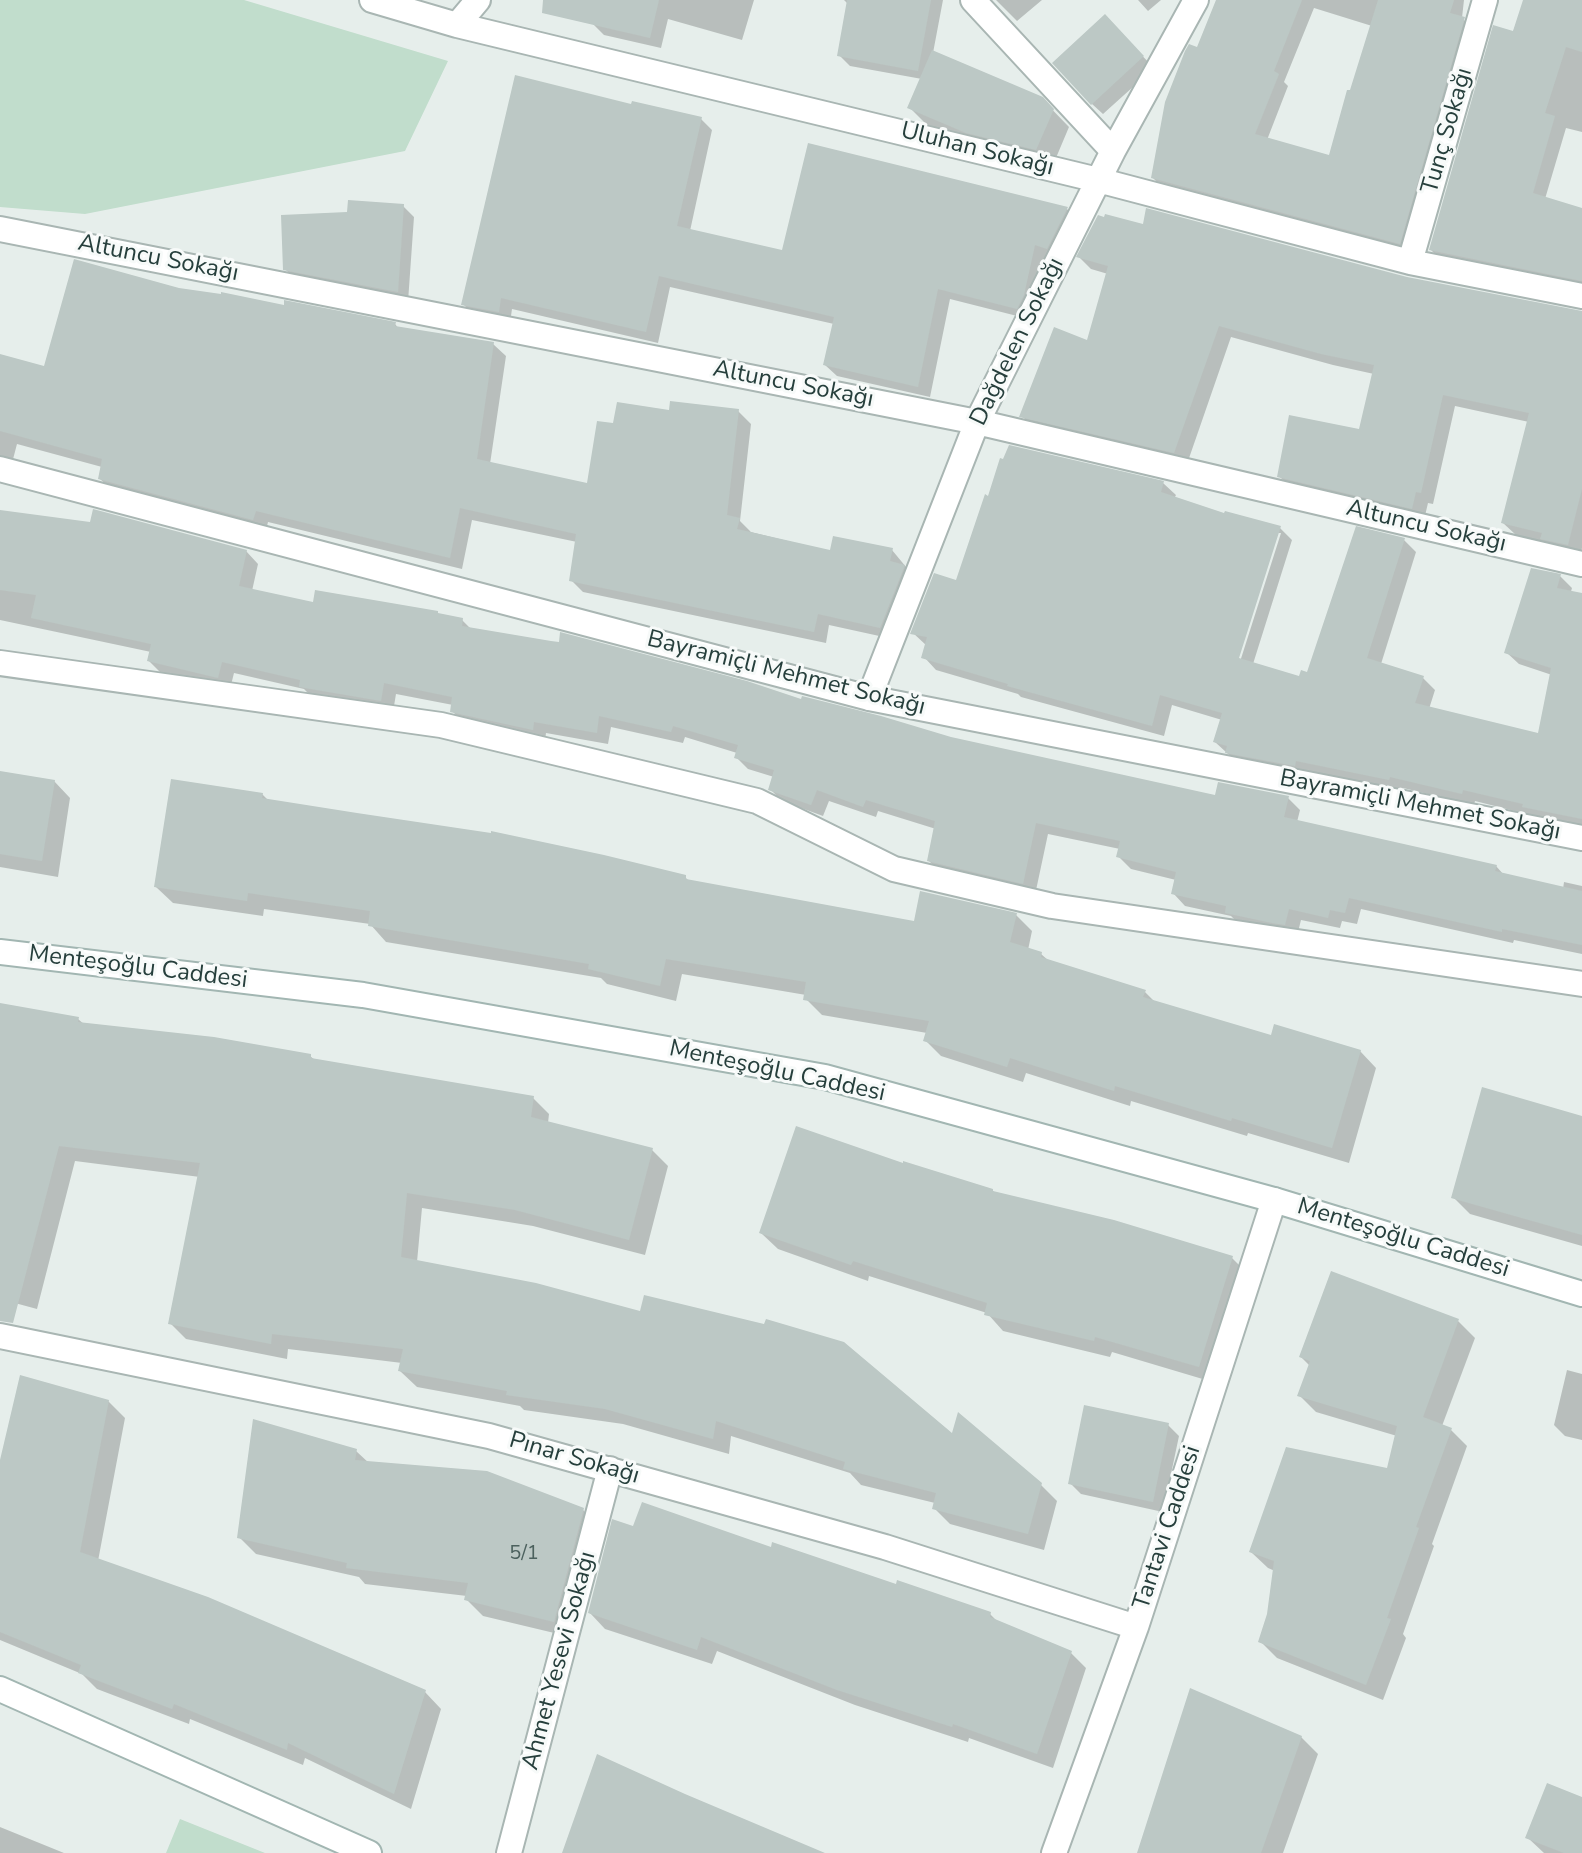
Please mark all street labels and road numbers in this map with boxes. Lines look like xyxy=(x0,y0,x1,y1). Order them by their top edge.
street label: Tunç Sokağı xyxy=(1416,65,1480,197)
street label: Uluhan Sokağı xyxy=(898,117,1056,183)
street label: Altuncu Sokağı xyxy=(75,229,241,289)
street label: Dağdelen Sokağı xyxy=(965,253,1071,431)
street label: Altuncu Sokağı xyxy=(710,355,876,415)
street label: Altuncu Sokağı xyxy=(1343,495,1509,559)
street label: Bayramiçli Mehmet Sokağı xyxy=(644,625,928,723)
street label: Bayramiçli Mehmet Sokağı xyxy=(1277,765,1563,847)
street label: Menteşoğlu Caddesi xyxy=(27,940,249,996)
street label: Menteşoğlu Caddesi xyxy=(666,1035,888,1109)
street label: Menteşoğlu Caddesi xyxy=(1294,1193,1512,1285)
street label: Pınar Sokağı xyxy=(506,1427,642,1491)
street label: Tantavi Caddesi xyxy=(1128,1443,1208,1613)
street label: Ahmet Yesevi Sokağı xyxy=(517,1549,603,1773)

